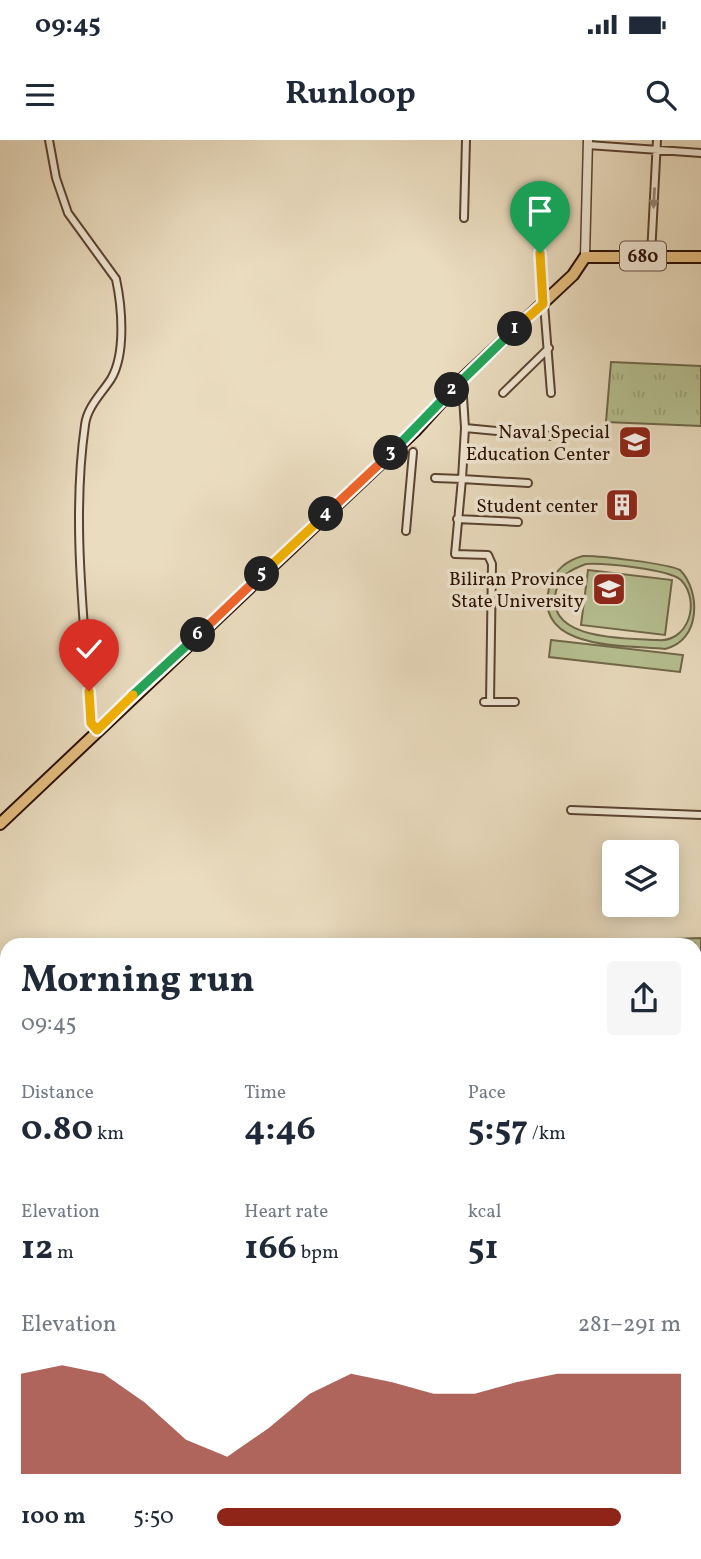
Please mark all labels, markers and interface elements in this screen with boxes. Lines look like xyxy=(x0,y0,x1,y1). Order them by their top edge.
text: 09:45 xyxy=(35,7,101,43)
text: Runloop xyxy=(285,73,416,117)
icon: menu xyxy=(21,76,59,114)
icon: search xyxy=(642,76,680,114)
pin xyxy=(510,181,570,253)
one-way arrow xyxy=(648,187,659,209)
icon: arrive xyxy=(521,192,559,230)
road number: 680 xyxy=(620,242,666,271)
pin: 1 xyxy=(498,312,532,346)
text: 1 xyxy=(511,315,518,341)
pin: 2 xyxy=(434,372,470,408)
text: 2 xyxy=(447,376,456,402)
place label: Naval Special Education Center xyxy=(466,420,610,468)
school or university icon: Naval Special Education Center xyxy=(616,423,654,461)
pin: 3 xyxy=(374,436,408,470)
text: 3 xyxy=(386,439,395,465)
building icon: Student center xyxy=(603,486,641,524)
place label: Student center xyxy=(476,494,598,520)
pin: 4 xyxy=(308,496,344,532)
text: 4 xyxy=(320,500,331,526)
pin: 5 xyxy=(244,556,280,592)
text: 5 xyxy=(257,560,266,586)
place label: Biliran Province State University xyxy=(449,567,584,615)
school or university icon: Biliran Province State University xyxy=(590,570,628,608)
pin: 6 xyxy=(180,617,216,652)
pin xyxy=(59,619,119,691)
text: 6 xyxy=(192,621,203,647)
icon: check xyxy=(70,630,108,668)
map controls xyxy=(602,840,679,917)
button: layers xyxy=(602,840,679,917)
text: Morning run xyxy=(21,955,255,1008)
button: share xyxy=(607,961,681,1035)
text: 09:45 xyxy=(21,1008,77,1040)
text: Distance xyxy=(21,1080,94,1106)
text: Time xyxy=(244,1080,286,1106)
text: Pace xyxy=(468,1080,506,1106)
text: 0.80 xyxy=(21,1106,93,1154)
text: 4:46 xyxy=(244,1106,316,1154)
text: 5:57 xyxy=(468,1106,528,1154)
text: km xyxy=(93,1121,124,1147)
text: /km xyxy=(528,1121,566,1147)
text: Elevation xyxy=(21,1199,100,1225)
text: Heart rate xyxy=(244,1199,328,1225)
text: kcal xyxy=(468,1199,501,1225)
text: 12 xyxy=(21,1225,53,1273)
text: 166 xyxy=(244,1225,297,1273)
text: 51 xyxy=(468,1225,499,1273)
text: m xyxy=(53,1240,74,1266)
text: bpm xyxy=(297,1240,339,1266)
text: Elevation xyxy=(21,1309,117,1341)
text: 281–291 m xyxy=(578,1309,681,1341)
text: 100 m xyxy=(21,1501,86,1533)
text: 5:50 xyxy=(133,1501,174,1533)

